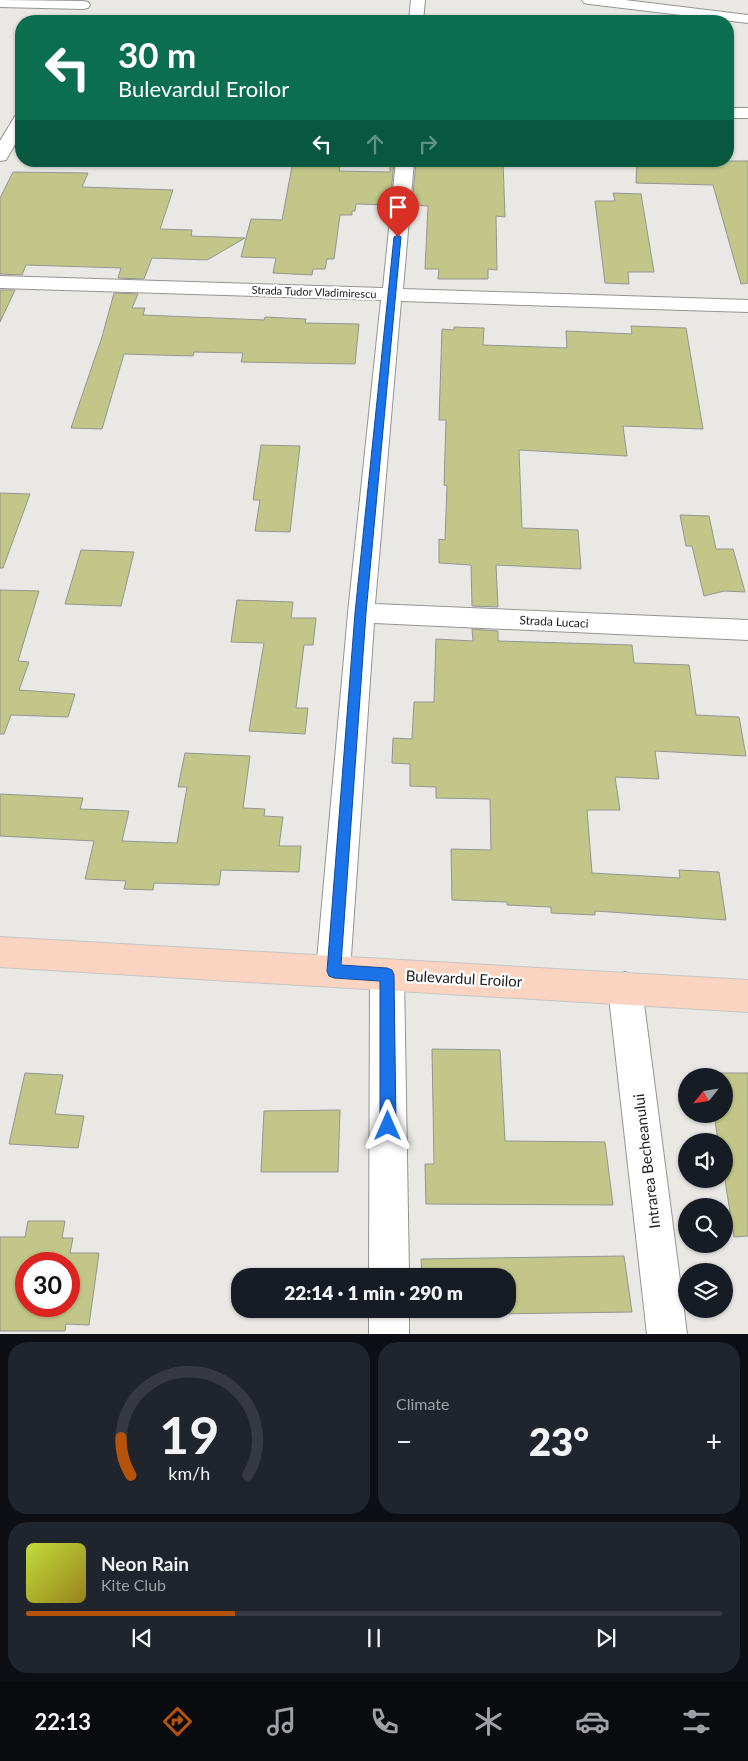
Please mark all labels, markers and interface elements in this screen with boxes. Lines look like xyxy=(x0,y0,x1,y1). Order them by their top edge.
text: 30 m xyxy=(118,33,196,75)
icon: left xyxy=(35,35,100,100)
text: Bulevardul Eroilor xyxy=(118,75,289,102)
icon: left xyxy=(308,130,336,158)
icon: ahead xyxy=(361,130,389,158)
icon: right xyxy=(414,130,442,158)
pin xyxy=(377,186,419,237)
icon: arrive xyxy=(384,193,412,221)
street label: Strada Tudor Vladimirescu xyxy=(251,283,377,300)
street label: Strada Lucaci xyxy=(519,612,589,631)
street label: Bulevardul Eroilor xyxy=(405,966,523,990)
north arrow xyxy=(678,1068,732,1122)
map controls xyxy=(678,1068,733,1318)
street label: Intrarea Becheanului xyxy=(629,1093,663,1229)
position arrow xyxy=(361,1099,413,1151)
button: sound xyxy=(678,1133,733,1188)
button: search xyxy=(678,1198,733,1253)
speed limit sign: 30 xyxy=(15,1252,80,1317)
button: layers xyxy=(678,1263,733,1318)
text: 22:14 · 1 min · 290 m xyxy=(284,1281,463,1304)
text: Climate xyxy=(396,1394,449,1413)
text: 19 xyxy=(159,1403,219,1465)
text: 23° xyxy=(529,1418,589,1464)
text: − xyxy=(396,1424,412,1458)
text: + xyxy=(706,1424,722,1458)
text: km/h xyxy=(168,1462,210,1484)
text: Neon Rain xyxy=(101,1552,189,1575)
text: Kite Club xyxy=(101,1575,166,1594)
icon: previous xyxy=(128,1624,156,1652)
icon: pause xyxy=(360,1624,388,1652)
icon: next xyxy=(592,1624,620,1652)
icon: directions xyxy=(160,1704,195,1739)
icon: music xyxy=(264,1704,299,1739)
icon: phone xyxy=(367,1704,402,1739)
icon: climate xyxy=(471,1704,506,1739)
icon: car xyxy=(575,1704,610,1739)
icon: filters xyxy=(679,1704,714,1739)
text: 22:13 xyxy=(34,1708,91,1735)

